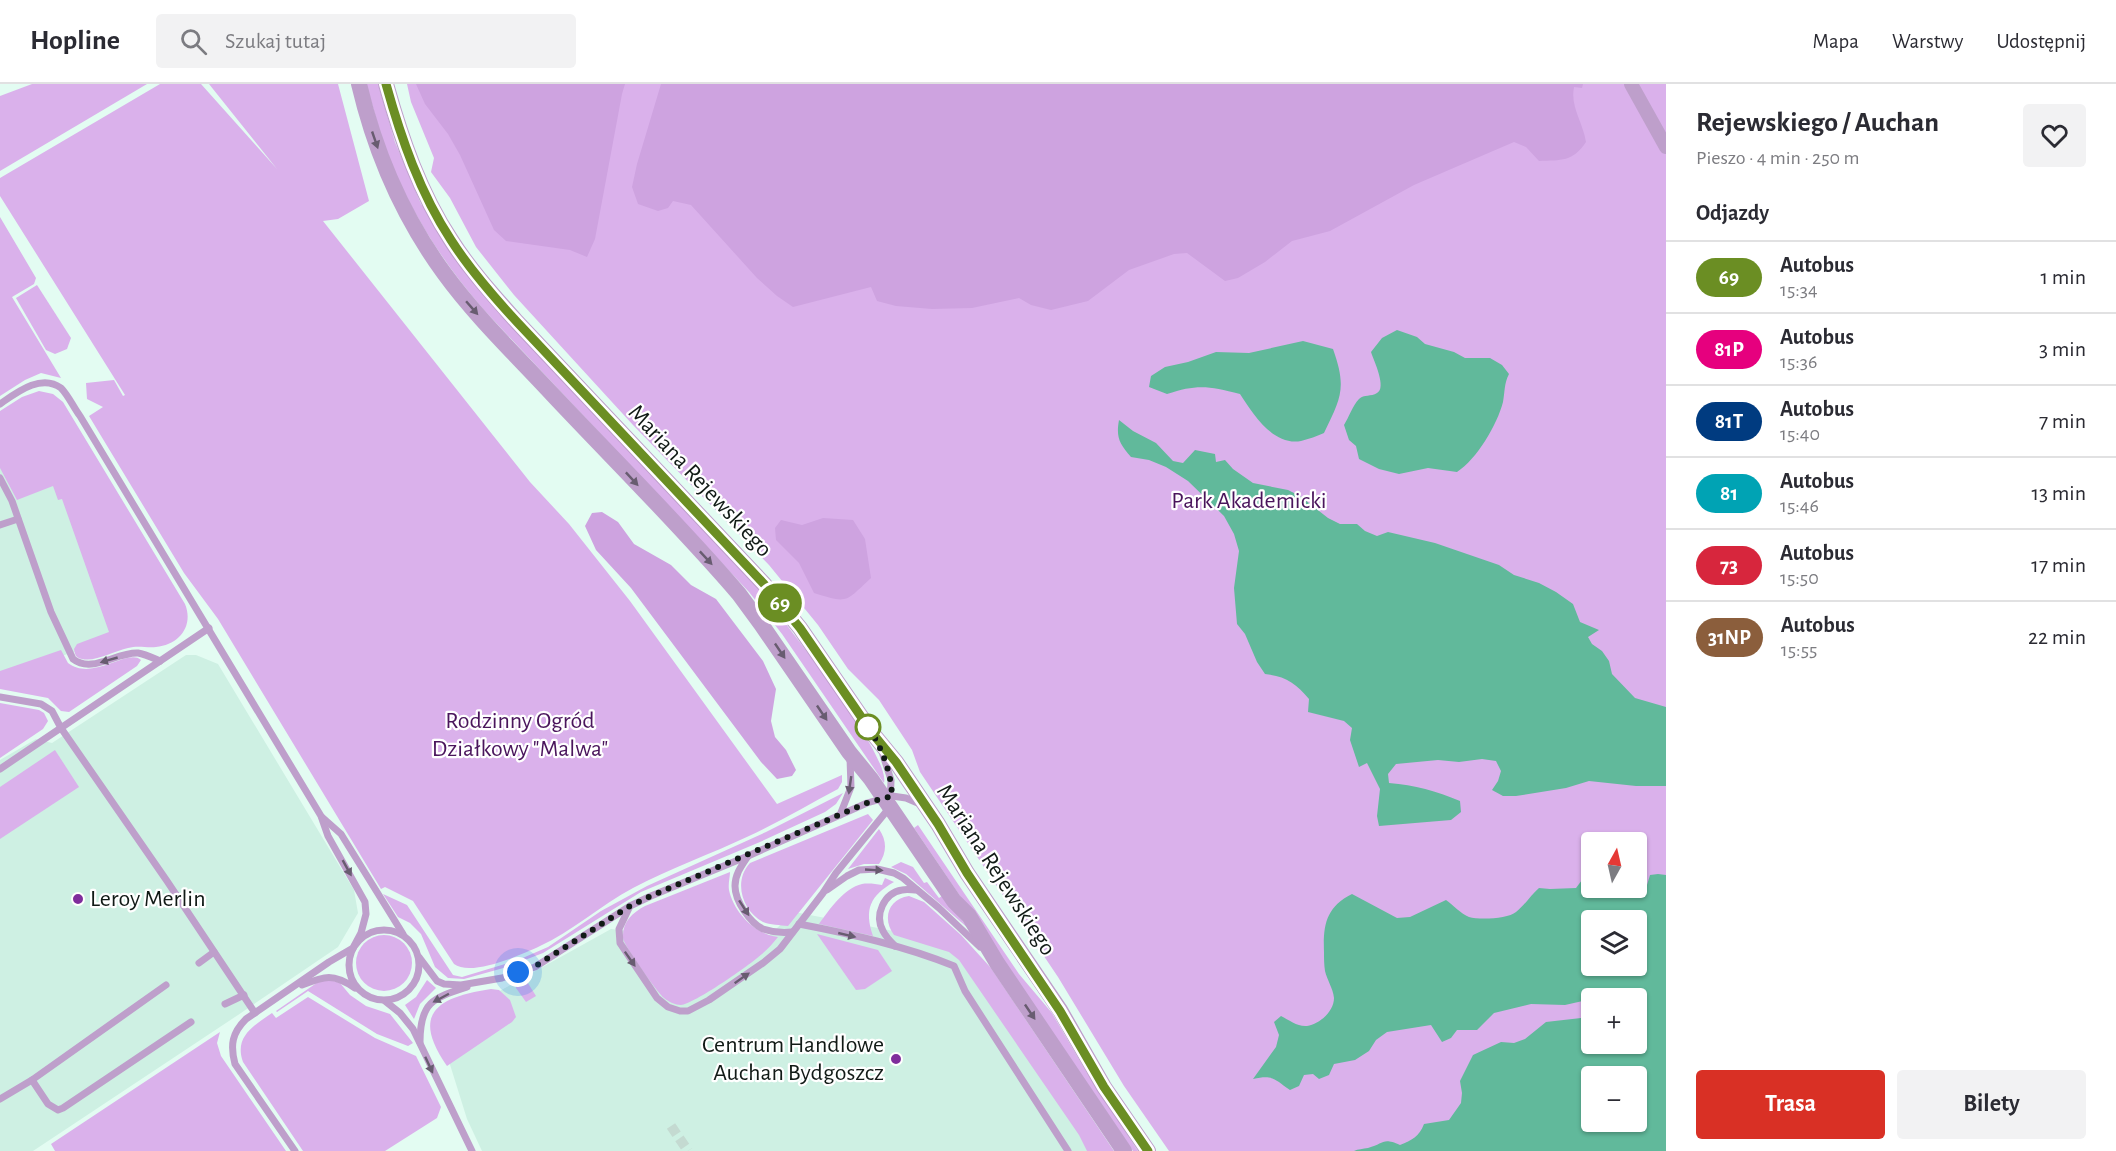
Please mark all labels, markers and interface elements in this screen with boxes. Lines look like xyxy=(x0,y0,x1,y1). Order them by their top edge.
search box xyxy=(156,14,576,68)
icon: search xyxy=(177,25,210,58)
text: Hopline xyxy=(30,27,120,55)
text: Szukaj tutaj xyxy=(225,30,326,52)
text: Mapa xyxy=(1813,31,1859,52)
text: Warstwy xyxy=(1892,31,1963,52)
text: Udostępnij xyxy=(1996,31,2086,52)
button: heart xyxy=(2023,104,2086,167)
text: Rejewskiego / Auchan xyxy=(1696,109,1939,137)
one-way arrow xyxy=(371,131,380,149)
text: Pieszo · 4 min · 250 m xyxy=(1696,148,1859,168)
text: Odjazdy xyxy=(1696,202,1769,224)
text: Autobus xyxy=(1780,254,1854,276)
text: 1 min xyxy=(2041,266,2086,288)
text: 69 xyxy=(1719,267,1739,288)
text: 15:34 xyxy=(1780,280,1818,300)
one-way arrow xyxy=(466,300,479,316)
text: Autobus xyxy=(1780,326,1854,348)
text: 3 min xyxy=(2039,338,2086,360)
text: 81P xyxy=(1714,339,1744,360)
text: 15:36 xyxy=(1780,352,1817,372)
text: Autobus xyxy=(1780,398,1854,420)
street label: Mariana Rejewskiego xyxy=(624,400,776,562)
text: 7 min xyxy=(2039,410,2086,432)
text: 81T xyxy=(1715,411,1743,432)
text: 15:40 xyxy=(1780,424,1820,444)
text: Autobus xyxy=(1780,470,1854,492)
one-way arrow xyxy=(625,471,639,486)
text: 13 min xyxy=(2031,482,2086,504)
text: 81 xyxy=(1720,483,1738,504)
park label: Park Akademicki xyxy=(1171,489,1327,513)
text: 15:46 xyxy=(1780,496,1819,516)
text: Autobus xyxy=(1780,542,1854,564)
one-way arrow xyxy=(699,550,713,565)
text: 17 min xyxy=(2031,554,2086,576)
text: 73 xyxy=(1720,555,1738,576)
text: 15:50 xyxy=(1780,568,1819,588)
line badge: 69 xyxy=(753,584,807,622)
text: 69 xyxy=(770,593,790,614)
text: Autobus xyxy=(1781,614,1855,636)
text: 22 min xyxy=(2028,626,2086,648)
text: 31NP xyxy=(1708,627,1751,648)
text: 15:55 xyxy=(1781,640,1817,660)
one-way arrow xyxy=(774,643,785,659)
one-way arrow xyxy=(100,656,118,665)
one-way arrow xyxy=(816,705,828,721)
park label: Rodzinny Ogród Działkowy "Malwa" xyxy=(432,709,608,761)
unlabelled marker xyxy=(855,714,881,740)
one-way arrow xyxy=(846,775,855,794)
street label: Mariana Rejewskiego xyxy=(932,780,1060,960)
north arrow xyxy=(1581,832,1647,898)
map controls xyxy=(1581,832,1647,1132)
one-way arrow xyxy=(342,860,352,877)
one-way arrow xyxy=(865,865,884,875)
place label: Leroy Merlin xyxy=(90,887,206,911)
marker: Leroy Merlin xyxy=(71,892,85,906)
one-way arrow xyxy=(738,900,749,916)
button: layers xyxy=(1581,910,1647,976)
one-way arrow xyxy=(838,931,856,941)
one-way arrow xyxy=(624,951,635,967)
your location xyxy=(503,957,533,987)
one-way arrow xyxy=(734,972,750,984)
button: + xyxy=(1581,988,1647,1054)
one-way arrow xyxy=(432,993,449,1002)
one-way arrow xyxy=(1024,1003,1036,1019)
place label: Centrum Handlowe Auchan Bydgoszcz xyxy=(702,1033,884,1085)
marker: Centrum Handlowe Auchan Bydgoszcz xyxy=(889,1052,903,1066)
one-way arrow xyxy=(425,1057,434,1074)
button: − xyxy=(1581,1066,1647,1132)
button: Trasa xyxy=(1696,1070,1885,1139)
button: Bilety xyxy=(1897,1070,2086,1139)

